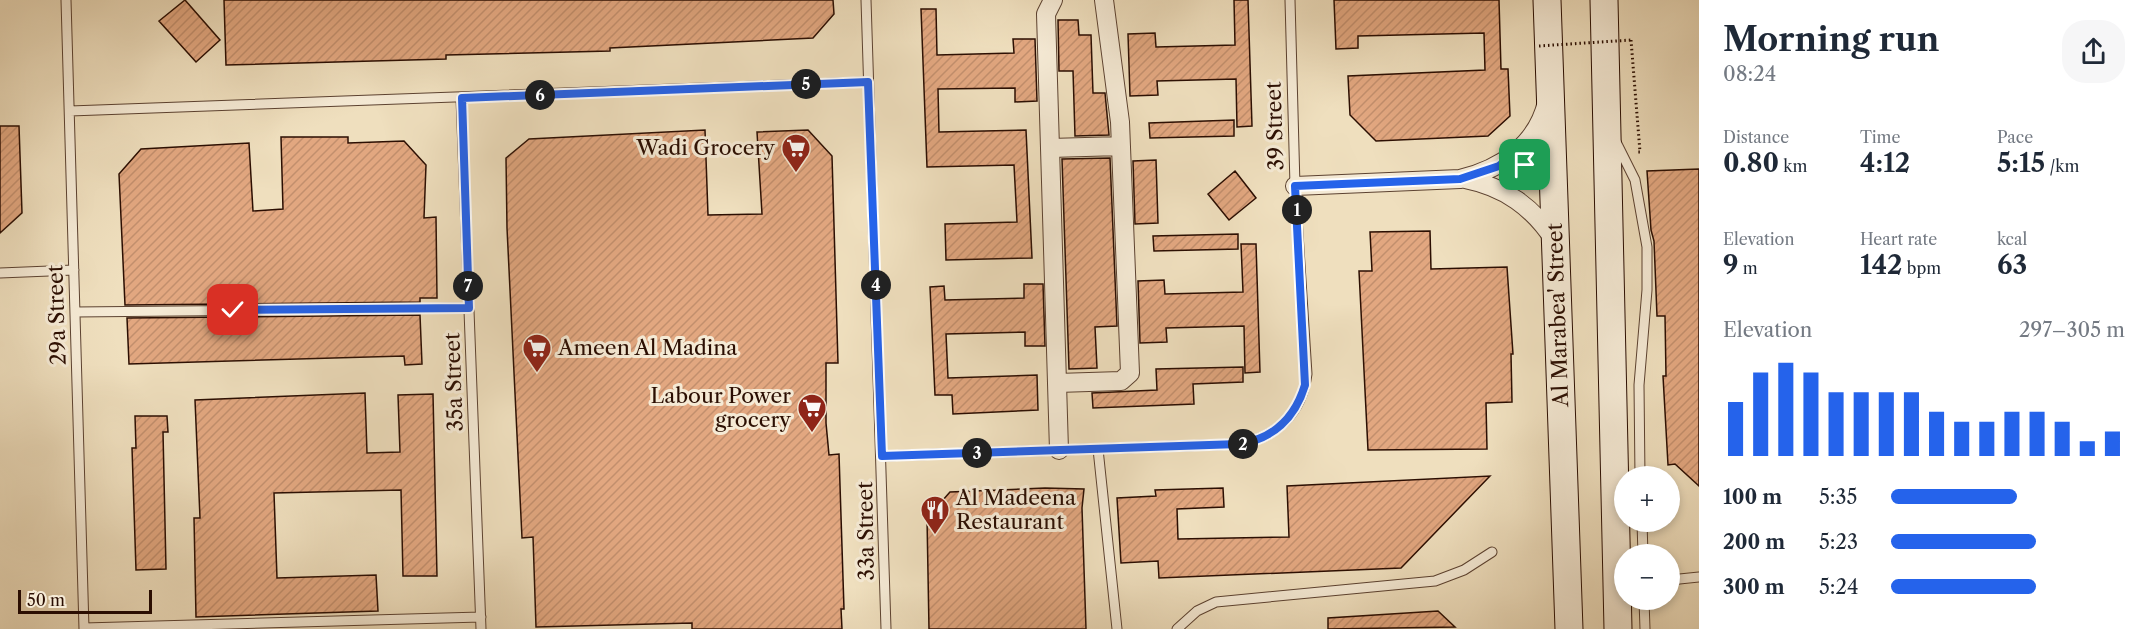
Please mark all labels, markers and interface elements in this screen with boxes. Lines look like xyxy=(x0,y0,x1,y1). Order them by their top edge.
text: Morning run xyxy=(1723,19,1939,60)
button: share xyxy=(2062,20,2125,83)
text: 08:24 xyxy=(1723,62,1776,86)
pin: 5 xyxy=(791,69,821,99)
text: 5 xyxy=(802,74,810,94)
pin: 6 xyxy=(525,80,555,110)
street label: 39 Street xyxy=(1260,81,1289,171)
text: 6 xyxy=(535,85,545,105)
text: Distance xyxy=(1723,127,1789,147)
text: Time xyxy=(1860,127,1900,147)
text: Pace xyxy=(1997,127,2033,147)
supermarket icon: Wadi Grocery xyxy=(780,132,812,174)
place label: Wadi Grocery xyxy=(635,135,775,160)
pin xyxy=(1499,139,1550,190)
text: 0.80 xyxy=(1723,147,1779,179)
text: 4:12 xyxy=(1860,147,1910,179)
text: 5:15 xyxy=(1997,147,2045,179)
icon: arrive xyxy=(1508,148,1541,181)
text: km xyxy=(1779,156,1807,176)
text: /km xyxy=(2045,156,2079,176)
pin: 1 xyxy=(1282,195,1312,225)
text: 1 xyxy=(1293,200,1301,220)
street label: Al Marabea' Street xyxy=(1542,222,1573,408)
text: Elevation xyxy=(1723,229,1794,249)
text: Heart rate xyxy=(1860,229,1937,249)
text: kcal xyxy=(1997,229,2027,249)
text: 9 xyxy=(1723,249,1739,281)
text: 142 xyxy=(1860,249,1902,281)
text: 63 xyxy=(1997,249,2027,281)
text: m xyxy=(1739,258,1758,278)
text: bpm xyxy=(1902,258,1941,278)
street label: 29a Street xyxy=(42,264,71,366)
pin: 4 xyxy=(861,270,891,300)
pin: 7 xyxy=(453,271,483,301)
text: 4 xyxy=(871,275,881,295)
text: 7 xyxy=(464,276,472,296)
pin xyxy=(207,284,258,335)
icon: check xyxy=(216,293,249,326)
text: Elevation xyxy=(1723,318,1812,342)
text: 297–305 m xyxy=(2019,318,2125,342)
street label: 35a Street xyxy=(439,332,468,432)
supermarket icon: Ameen Al Madina xyxy=(521,332,553,374)
place label: Ameen Al Madina xyxy=(557,335,738,360)
place label: Labour Power grocery xyxy=(651,383,791,432)
supermarket icon: Labour Power grocery xyxy=(796,392,828,434)
pin: 2 xyxy=(1228,429,1258,459)
text: 2 xyxy=(1238,434,1248,454)
pin: 3 xyxy=(962,438,992,468)
text: 3 xyxy=(972,443,982,463)
map controls xyxy=(1614,466,1680,610)
button: + xyxy=(1614,466,1680,532)
street label: 33a Street xyxy=(852,481,879,581)
place label: Al Madeena Restaurant xyxy=(955,485,1077,534)
text: 100 m xyxy=(1723,485,1782,509)
text: 5:35 xyxy=(1819,485,1857,509)
restaurant icon: Al Madeena Restaurant xyxy=(919,494,951,536)
text: 200 m xyxy=(1723,530,1785,554)
text: 5:23 xyxy=(1819,530,1858,554)
button: − xyxy=(1614,544,1680,610)
text: 300 m xyxy=(1723,575,1785,599)
text: 5:24 xyxy=(1819,575,1859,599)
scale bar xyxy=(18,587,152,614)
text: 50 m xyxy=(27,590,65,610)

